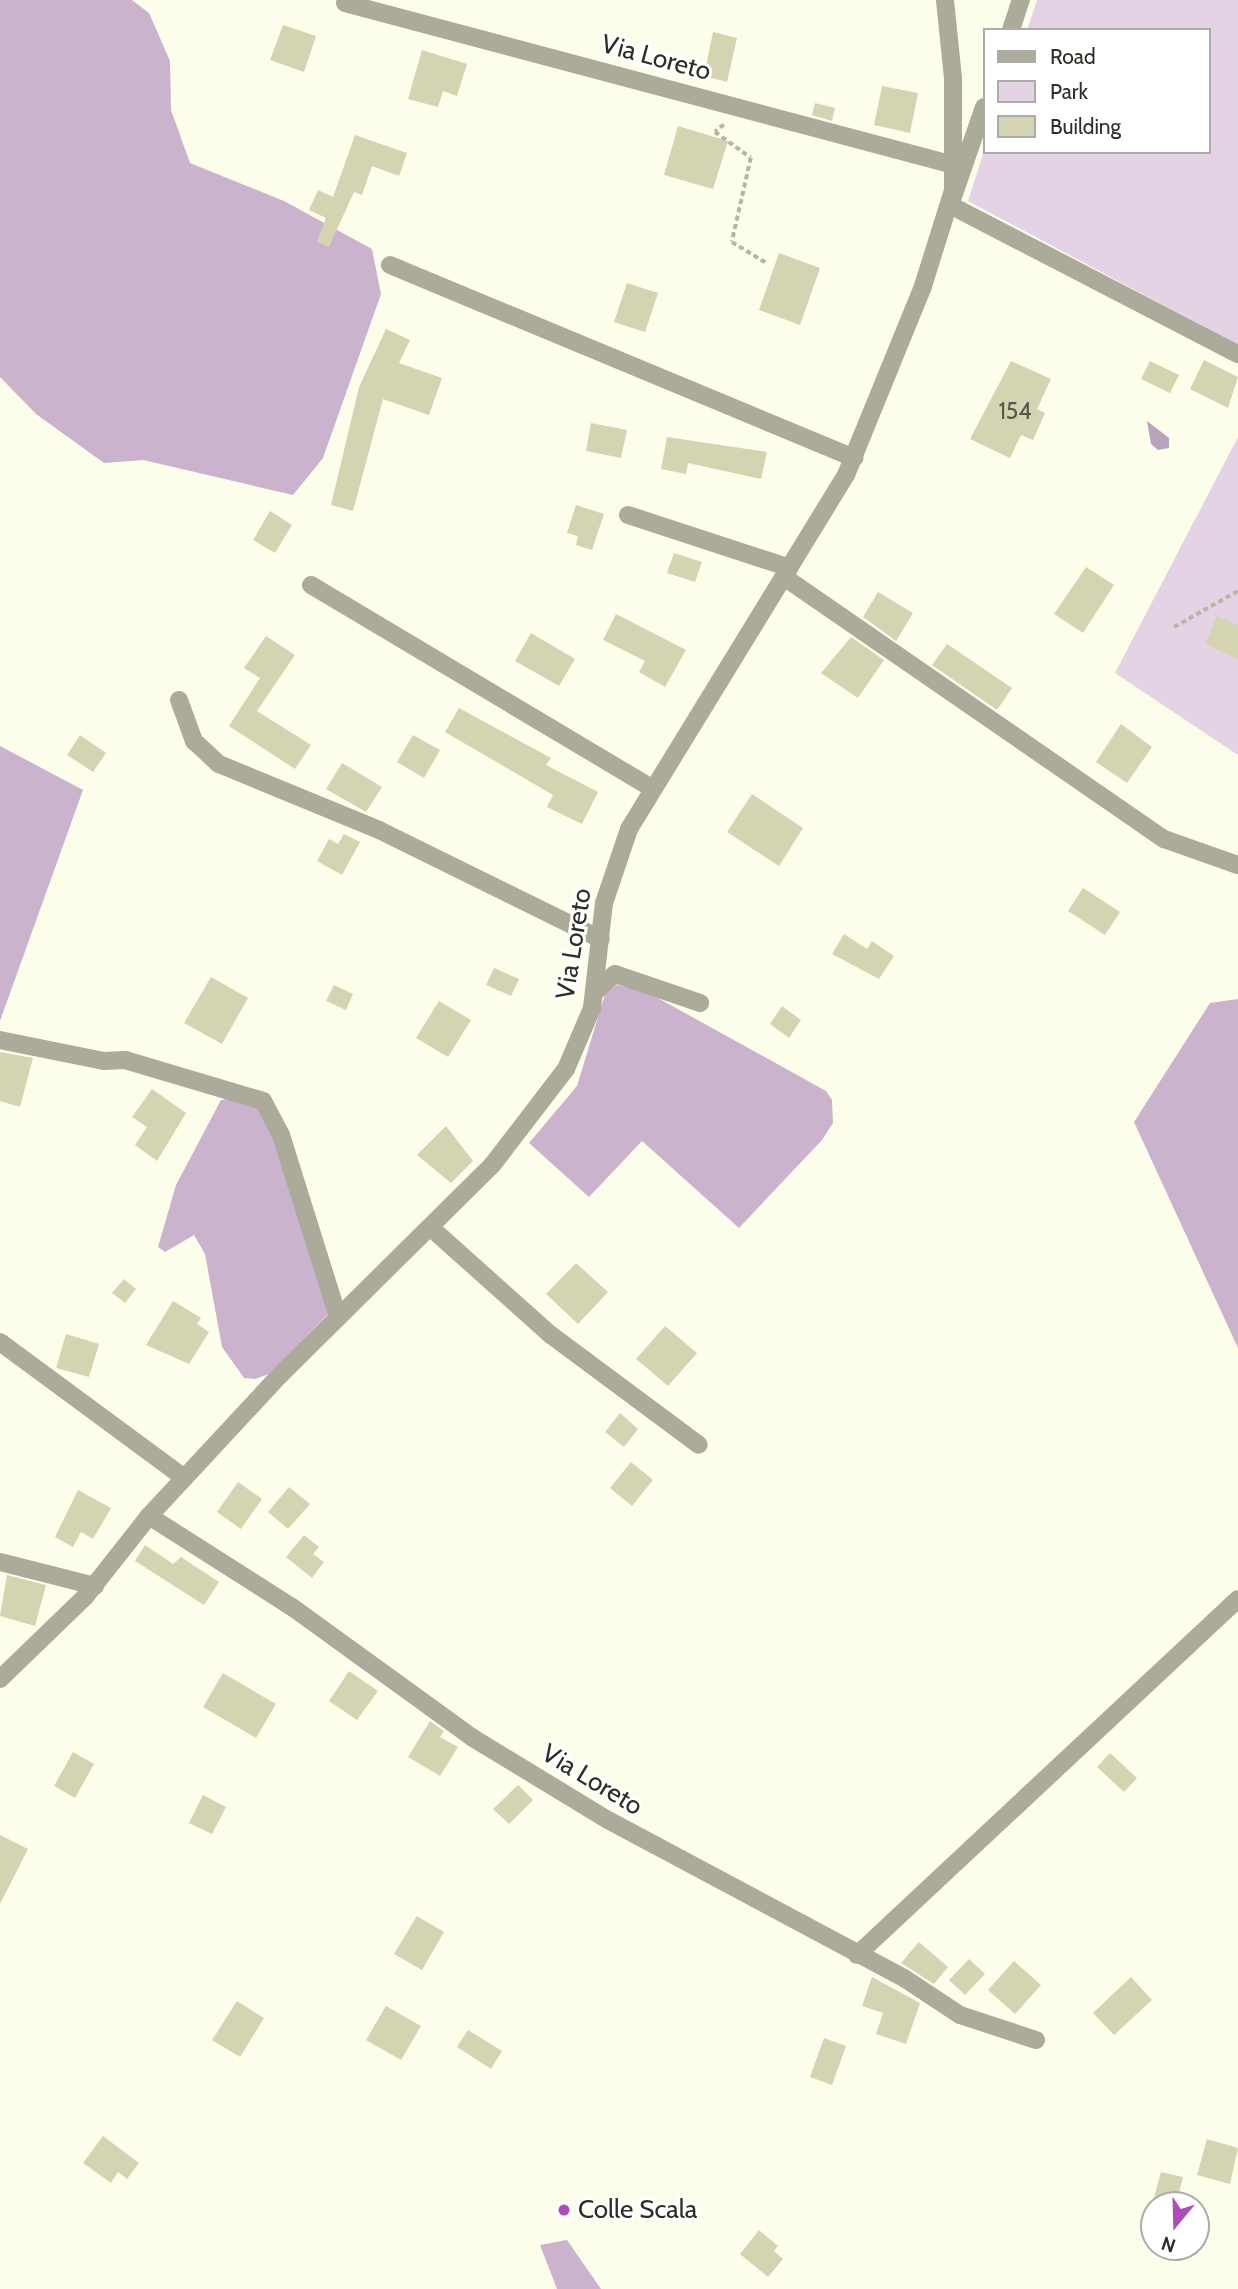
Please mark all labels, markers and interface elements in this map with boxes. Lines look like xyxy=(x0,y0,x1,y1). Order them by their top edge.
street label: Via Loreto xyxy=(598,28,714,88)
legend xyxy=(982,28,1210,154)
text: Road xyxy=(1050,44,1096,69)
text: Park xyxy=(1050,79,1088,104)
text: Building xyxy=(1050,114,1121,139)
house number: 154 xyxy=(998,397,1032,425)
street label: Via Loreto xyxy=(550,886,598,1002)
street label: Via Loreto xyxy=(536,1738,648,1822)
north arrow xyxy=(1140,2191,1210,2261)
place label: Colle Scala xyxy=(578,2194,697,2226)
marker: Colle Scala xyxy=(556,2202,572,2218)
text: N xyxy=(1159,2231,1179,2257)

